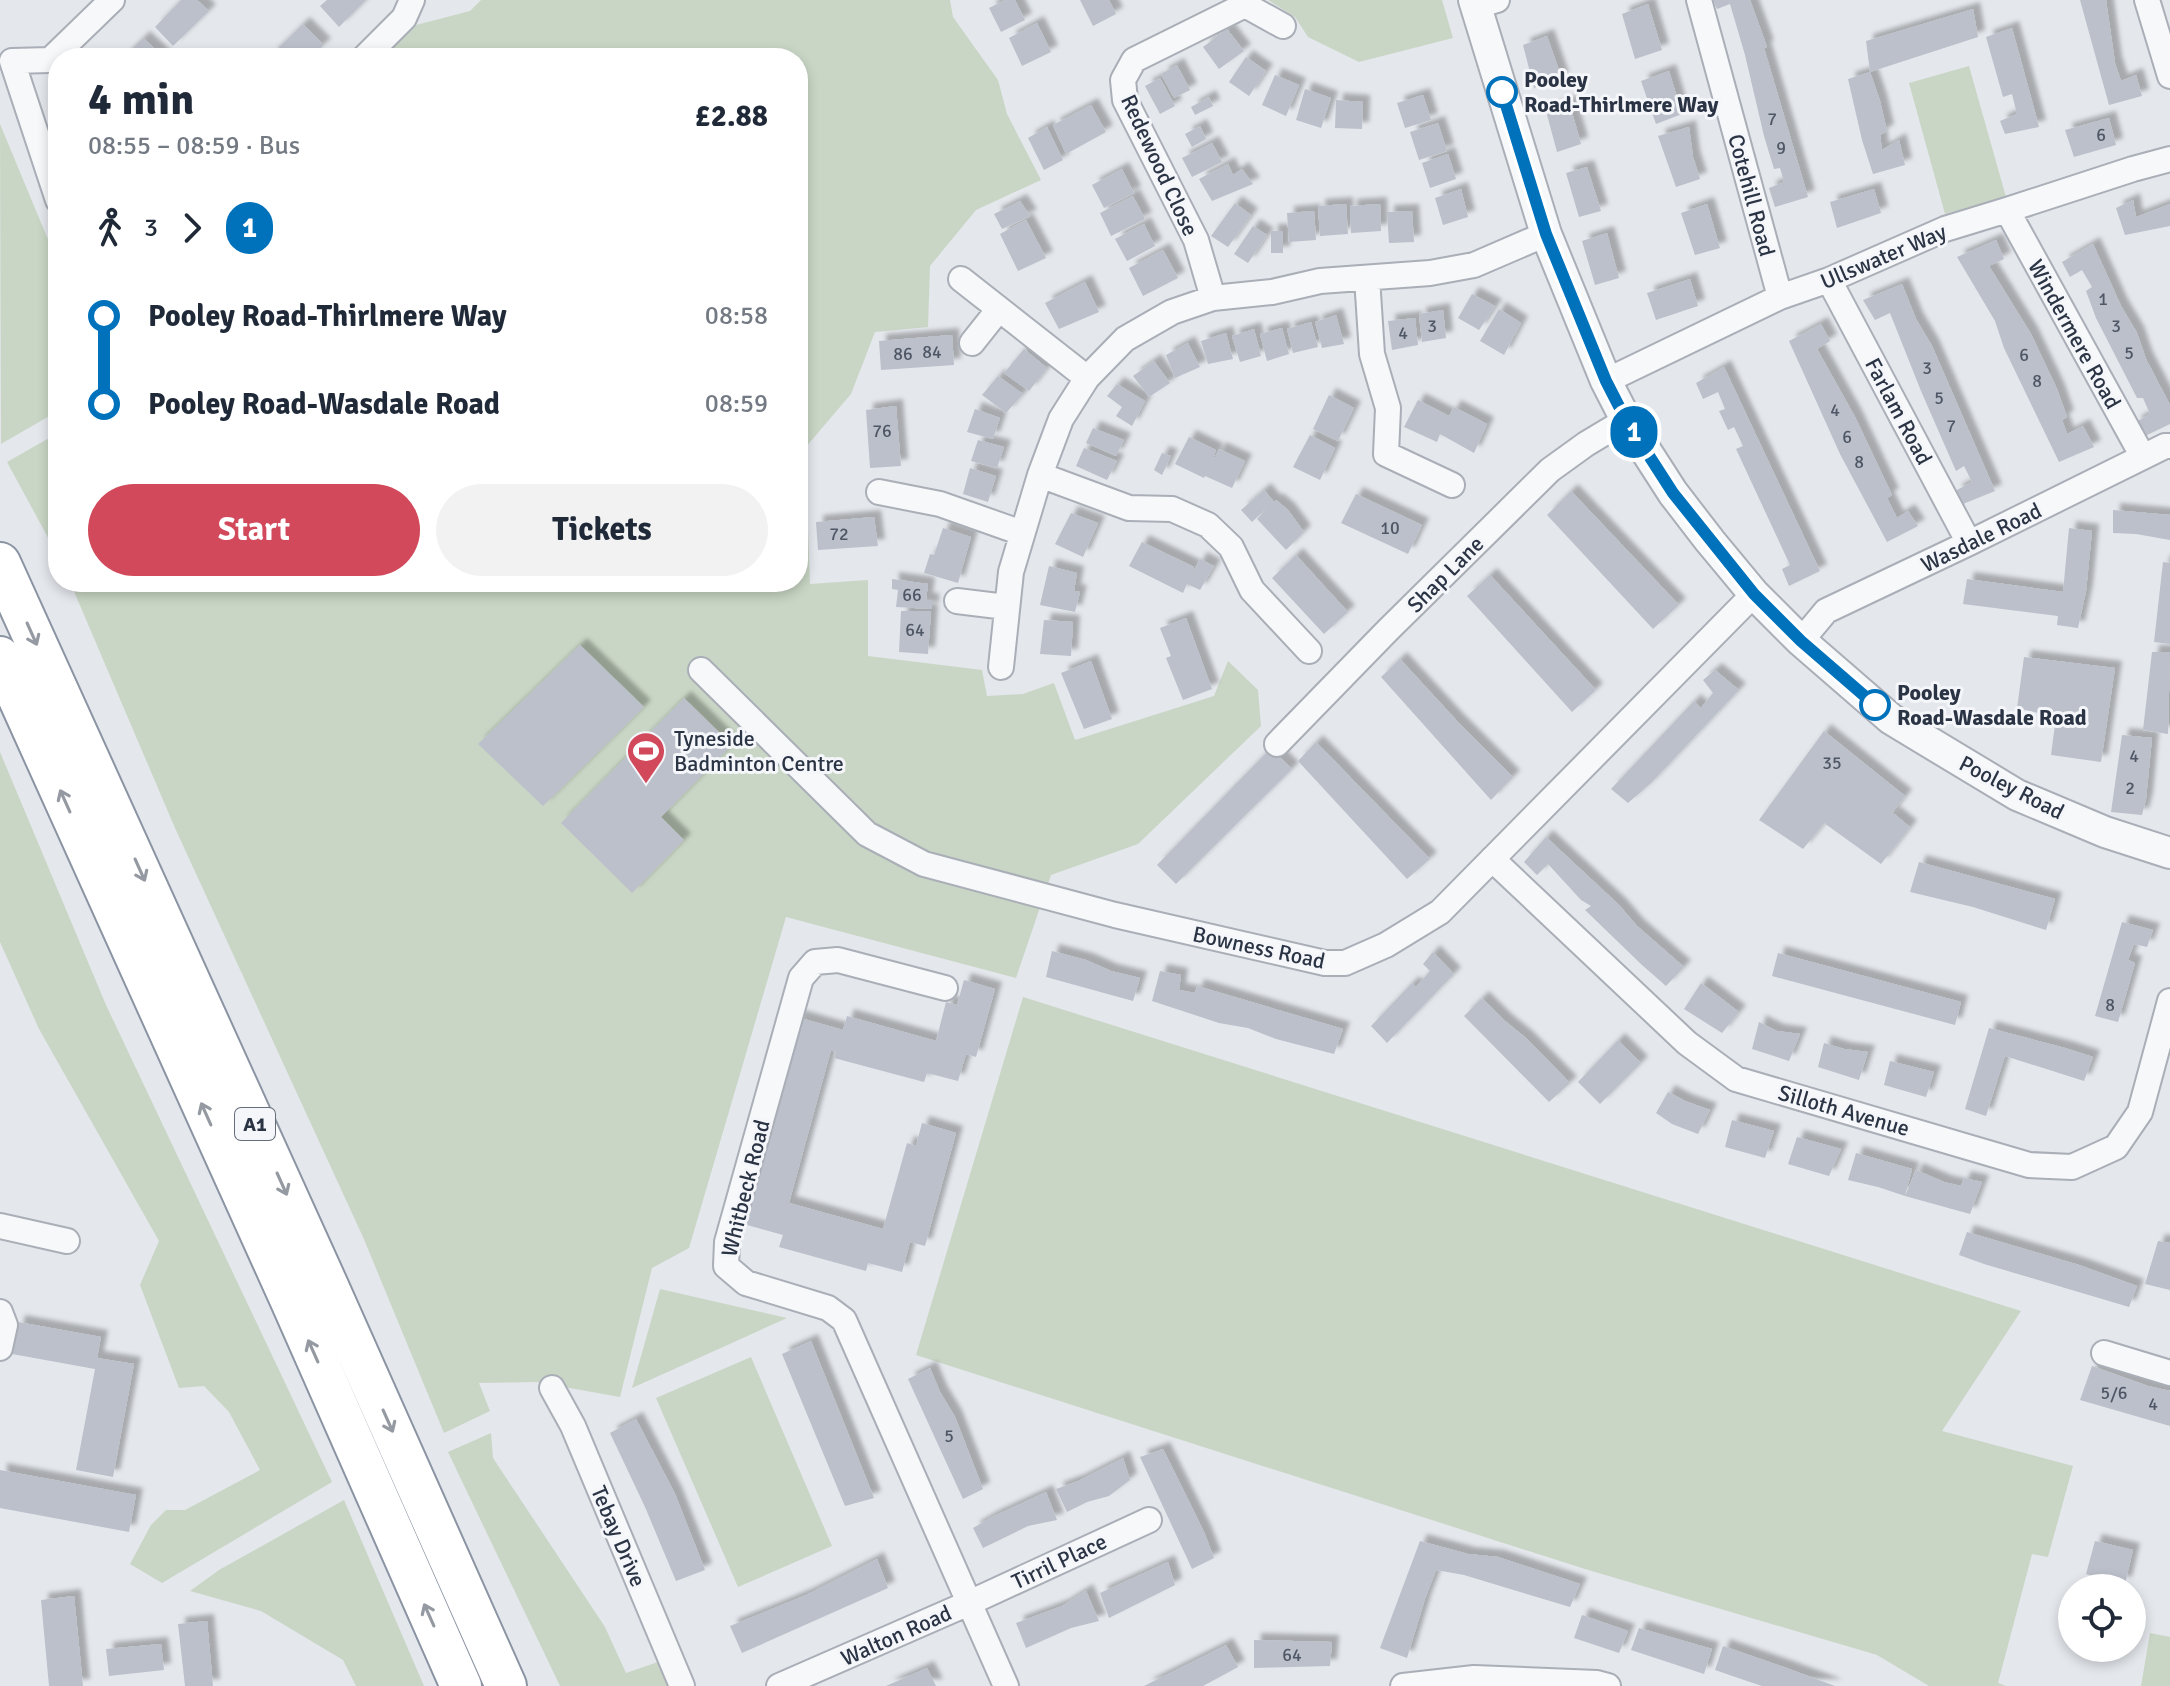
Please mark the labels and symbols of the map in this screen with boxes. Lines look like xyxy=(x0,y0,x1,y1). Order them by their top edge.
place label: Pooley Road-Thirlmere Way xyxy=(1524,66,1719,118)
marker: Pooley Road-Thirlmere Way xyxy=(1487,77,1517,107)
street label: Redewood Close xyxy=(1115,90,1204,240)
house number: 7 xyxy=(1767,108,1777,130)
house number: 6 xyxy=(2096,124,2106,146)
street label: Cotehill Road xyxy=(1722,131,1781,259)
house number: 9 xyxy=(1776,137,1786,159)
street label: Ullswater Way xyxy=(1816,218,1951,295)
street label: Windermere Road xyxy=(2022,255,2127,414)
house number: 1 xyxy=(2098,288,2108,310)
house number: 3 xyxy=(1427,315,1437,337)
house number: 3 xyxy=(2111,315,2121,337)
house number: 4 xyxy=(1398,322,1408,344)
house number: 84 xyxy=(922,341,942,363)
house number: 5 xyxy=(2124,342,2134,364)
house number: 86 xyxy=(893,343,913,365)
house number: 6 xyxy=(2019,344,2029,366)
street label: Farlam Road xyxy=(1859,353,1938,469)
house number: 3 xyxy=(1922,357,1932,379)
house number: 8 xyxy=(2032,370,2042,392)
house number: 5 xyxy=(1934,387,1944,409)
house number: 4 xyxy=(1830,399,1840,421)
line badge: 1 xyxy=(1608,406,1660,458)
house number: 7 xyxy=(1946,415,1956,437)
house number: 76 xyxy=(872,420,892,442)
house number: 6 xyxy=(1842,426,1852,448)
house number: 8 xyxy=(1854,451,1864,473)
street label: Wasdale Road xyxy=(1917,497,2046,578)
house number: 10 xyxy=(1380,517,1400,539)
house number: 72 xyxy=(829,523,849,545)
street label: Shap Lane xyxy=(1401,530,1489,618)
house number: 66 xyxy=(902,584,922,606)
house number: 64 xyxy=(905,619,925,641)
one-way arrow xyxy=(25,621,40,645)
place label: Pooley Road-Wasdale Road xyxy=(1897,679,2087,731)
marker: Pooley Road-Wasdale Road xyxy=(1860,690,1890,720)
place label: Tyneside Badminton Centre xyxy=(674,725,844,777)
sports icon: Tyneside Badminton Centre xyxy=(625,730,667,785)
house number: 4 xyxy=(2129,745,2139,767)
street label: Pooley Road xyxy=(1955,750,2069,825)
house number: 35 xyxy=(1822,752,1842,774)
house number: 2 xyxy=(2125,777,2135,799)
one-way arrow xyxy=(57,789,72,813)
one-way arrow xyxy=(133,858,148,882)
street label: Bowness Road xyxy=(1190,920,1328,975)
house number: 8 xyxy=(2105,994,2115,1016)
street label: Silloth Avenue xyxy=(1775,1079,1913,1142)
one-way arrow xyxy=(198,1102,213,1127)
road number: A1 xyxy=(235,1108,275,1140)
street label: Whitbeck Road xyxy=(715,1117,776,1259)
one-way arrow xyxy=(275,1171,290,1195)
one-way arrow xyxy=(305,1339,320,1364)
house number: 5/6 xyxy=(2100,1382,2128,1404)
house number: 4 xyxy=(2148,1393,2158,1415)
one-way arrow xyxy=(381,1409,396,1433)
house number: 5 xyxy=(944,1425,954,1447)
street label: Tebay Drive xyxy=(585,1482,652,1591)
street label: Tirril Place xyxy=(1007,1528,1111,1595)
street label: Walton Road xyxy=(837,1599,956,1672)
one-way arrow xyxy=(421,1603,436,1627)
house number: 64 xyxy=(1282,1644,1302,1666)

